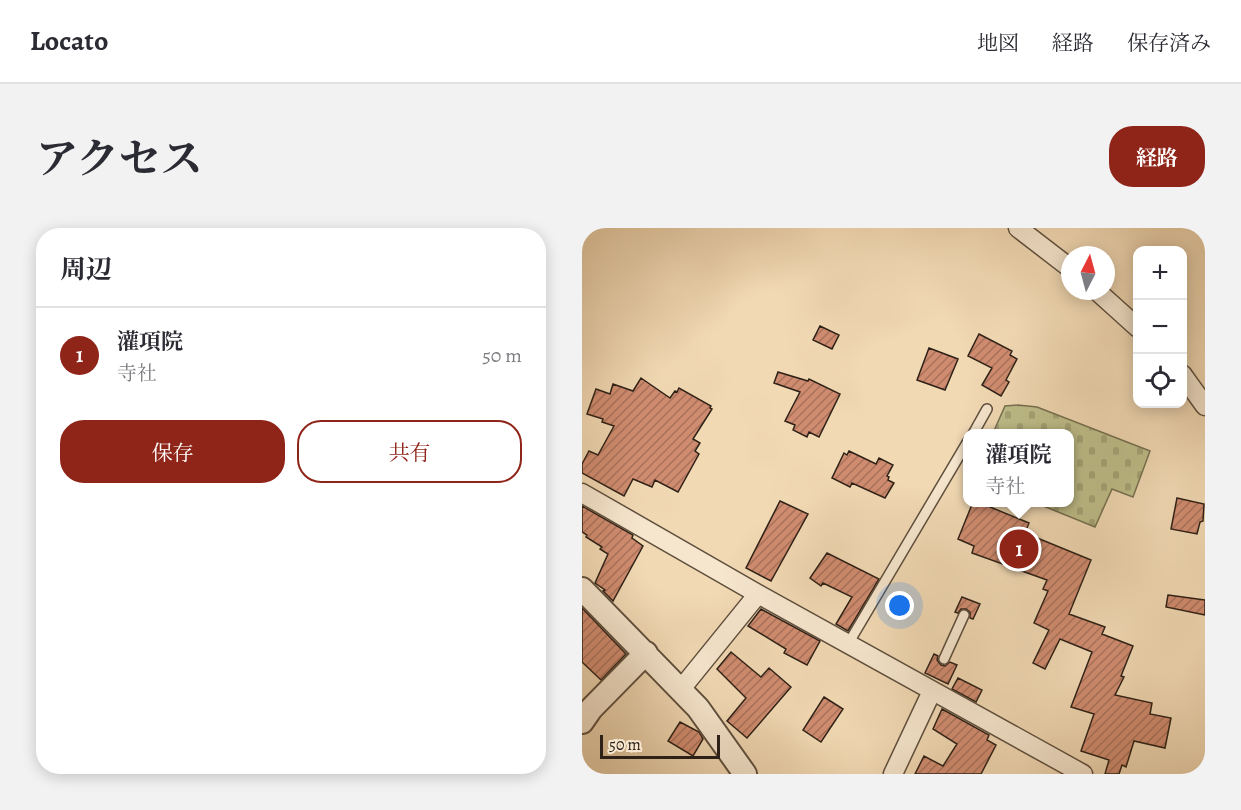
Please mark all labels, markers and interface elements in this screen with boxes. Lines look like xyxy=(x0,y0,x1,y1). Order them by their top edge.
text: Locato xyxy=(30,22,108,60)
text: 地図 xyxy=(977,29,1019,57)
text: 経路 xyxy=(1052,29,1094,57)
text: 保存済み xyxy=(1127,29,1211,57)
button: 経路 xyxy=(1109,126,1205,187)
text: アクセス xyxy=(36,130,203,187)
north arrow xyxy=(1061,246,1115,300)
map controls xyxy=(1133,246,1187,408)
button: + xyxy=(1133,246,1187,300)
text: 周辺 xyxy=(60,252,112,287)
button: − xyxy=(1133,300,1187,354)
text: 灌項院 xyxy=(117,327,183,357)
text: 1 xyxy=(76,342,83,369)
text: 50 m xyxy=(482,342,522,369)
button: locate xyxy=(1133,354,1187,408)
text: 寺社 xyxy=(117,360,157,387)
button: 保存 xyxy=(60,420,285,483)
button: 共有 xyxy=(297,420,522,483)
popup xyxy=(963,429,1074,507)
text: 灌項院 xyxy=(985,440,1052,470)
text: 寺社 xyxy=(985,473,1025,500)
pin: 1 xyxy=(1000,526,1038,572)
your location xyxy=(885,591,914,620)
scale bar xyxy=(600,732,720,760)
text: 50 m xyxy=(609,734,641,756)

